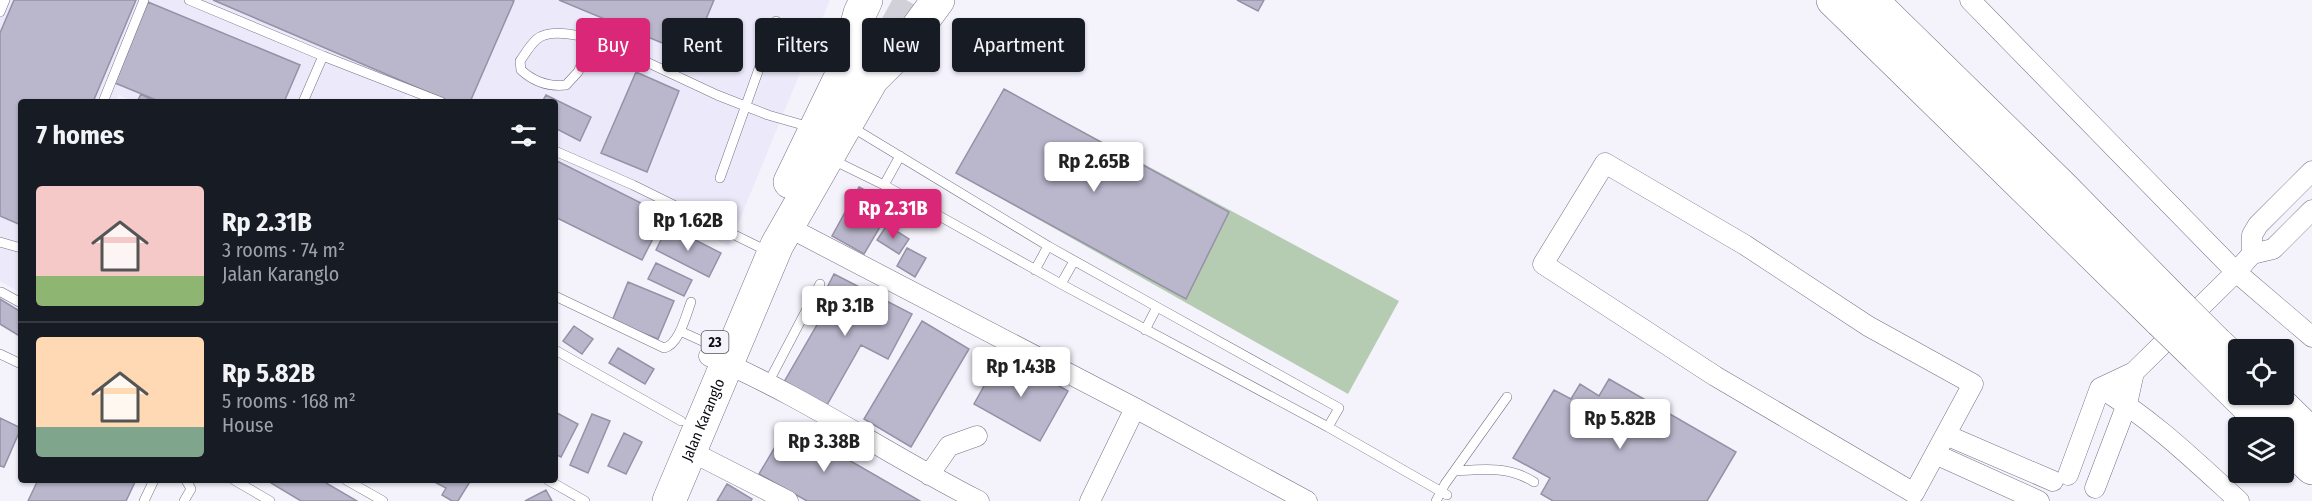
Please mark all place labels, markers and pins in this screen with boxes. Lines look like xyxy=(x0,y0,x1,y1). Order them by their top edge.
pin: Rp 2.65B xyxy=(1032,142,1156,193)
pin: Rp 2.31B xyxy=(831,189,955,240)
pin: Rp 1.62B xyxy=(626,201,750,252)
pin: Rp 3.1B xyxy=(790,286,900,337)
pin: Rp 1.43B xyxy=(959,347,1083,398)
pin: Rp 5.82B xyxy=(1558,399,1682,450)
pin: Rp 3.38B xyxy=(762,422,886,473)

